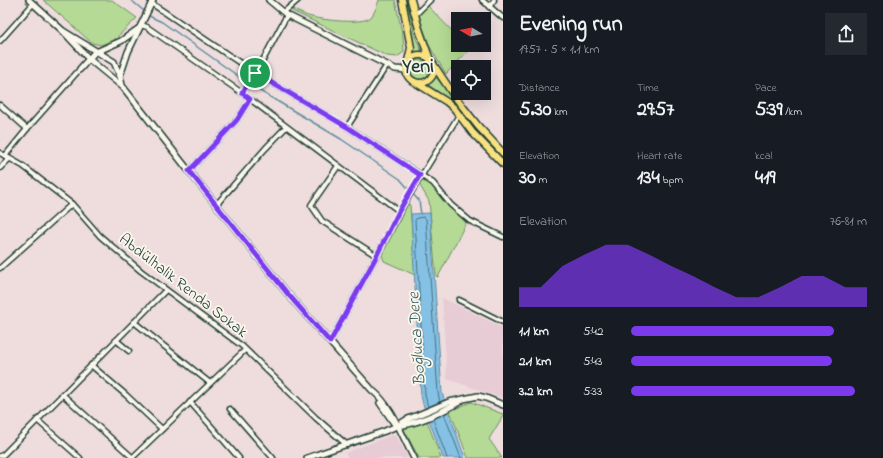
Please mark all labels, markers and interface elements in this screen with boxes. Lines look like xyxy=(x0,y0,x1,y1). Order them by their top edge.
text: Evening run xyxy=(519,9,623,41)
north arrow xyxy=(451,12,491,52)
map controls xyxy=(451,12,491,100)
button: share xyxy=(825,13,867,55)
text: 19:57 · 5 × 1.1 km xyxy=(519,40,600,59)
district label: Yeni xyxy=(401,53,434,82)
pin xyxy=(238,56,272,90)
button: locate xyxy=(451,60,491,100)
icon: arrive xyxy=(244,62,266,84)
text: Distance xyxy=(519,80,560,96)
text: Time xyxy=(637,80,659,96)
text: Pace xyxy=(755,80,776,96)
text: 5.30 xyxy=(519,96,551,125)
text: 29:57 xyxy=(637,96,674,125)
text: 5:39 xyxy=(755,96,782,125)
text: km xyxy=(551,104,568,120)
text: /km xyxy=(782,104,802,120)
text: Elevation xyxy=(519,148,559,164)
text: Heart rate xyxy=(637,148,682,164)
text: kcal xyxy=(755,148,773,164)
text: 30 xyxy=(519,164,536,193)
text: 134 xyxy=(637,164,660,193)
text: 419 xyxy=(755,164,776,193)
text: m xyxy=(536,172,547,188)
text: bpm xyxy=(660,172,683,188)
text: Elevation xyxy=(519,212,567,231)
text: 76–81 m xyxy=(830,212,867,231)
street label: Abdülhalik Renda Sokak xyxy=(113,228,254,345)
water label: Boğluca Dere xyxy=(401,290,434,387)
text: 1.1 km xyxy=(519,322,549,341)
text: 5:42 xyxy=(583,322,603,341)
text: 2.1 km xyxy=(519,352,551,371)
text: 5:43 xyxy=(583,352,602,371)
text: 3.2 km xyxy=(519,382,553,401)
text: 5:33 xyxy=(583,382,602,401)

